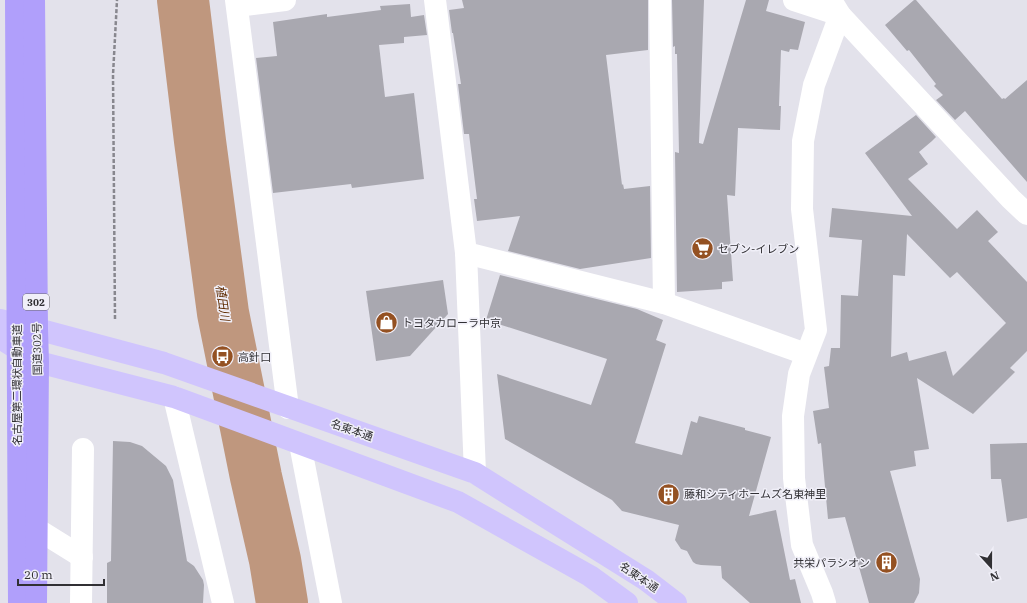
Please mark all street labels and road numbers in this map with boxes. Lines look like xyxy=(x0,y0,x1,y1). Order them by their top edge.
road number: 302 xyxy=(23,294,49,310)
street label: 国道302号 xyxy=(30,322,44,376)
street label: 名古屋第二環状自動車道 xyxy=(10,325,24,446)
street label: 名東本通 xyxy=(329,416,375,444)
street label: 名東本通 xyxy=(617,559,661,595)

